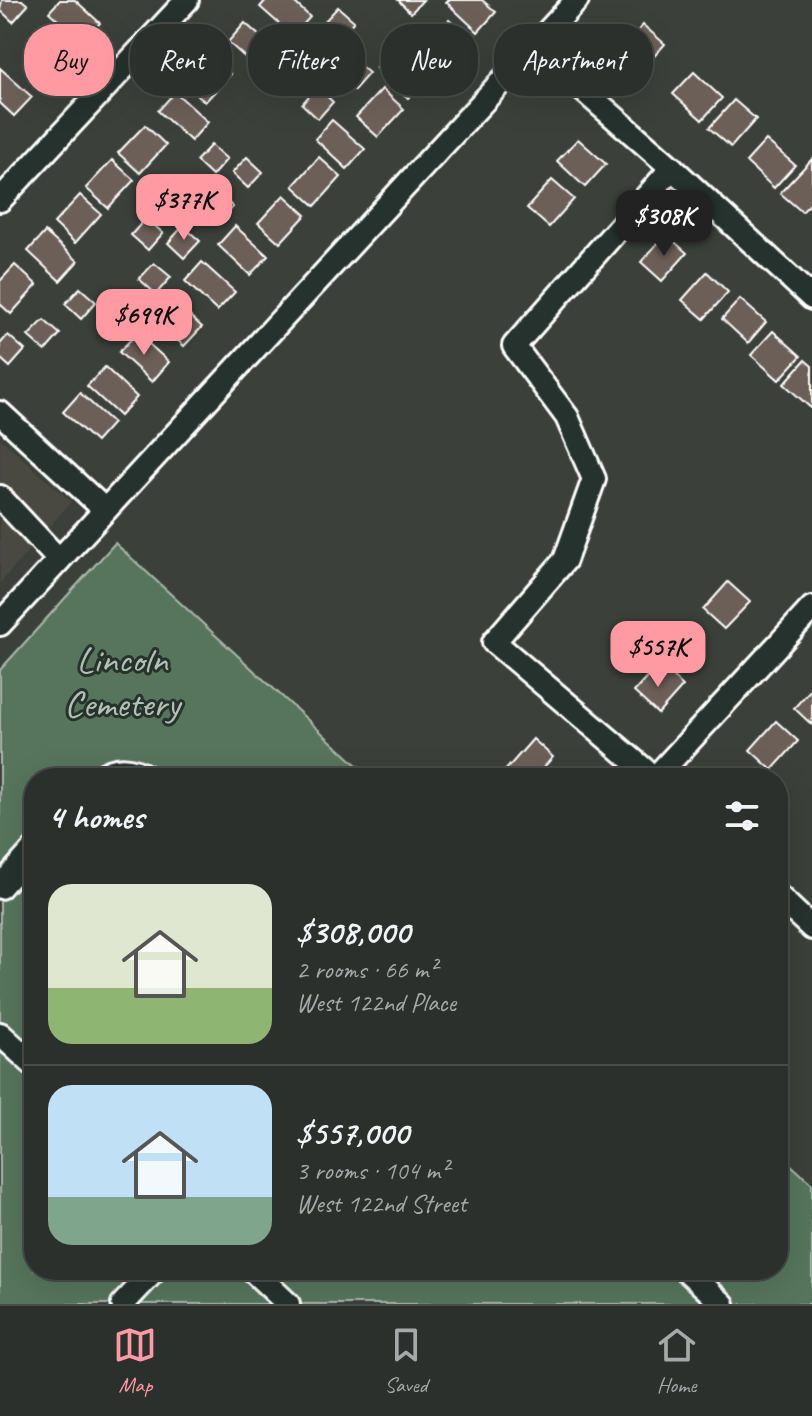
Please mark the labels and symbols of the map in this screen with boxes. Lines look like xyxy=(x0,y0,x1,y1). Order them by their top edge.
pin: $377K xyxy=(128,174,240,242)
pin: $308K xyxy=(608,190,720,258)
pin: $699K xyxy=(88,289,200,357)
pin: $557K xyxy=(602,621,714,689)
park label: Lincoln Cemetery xyxy=(64,636,183,727)

